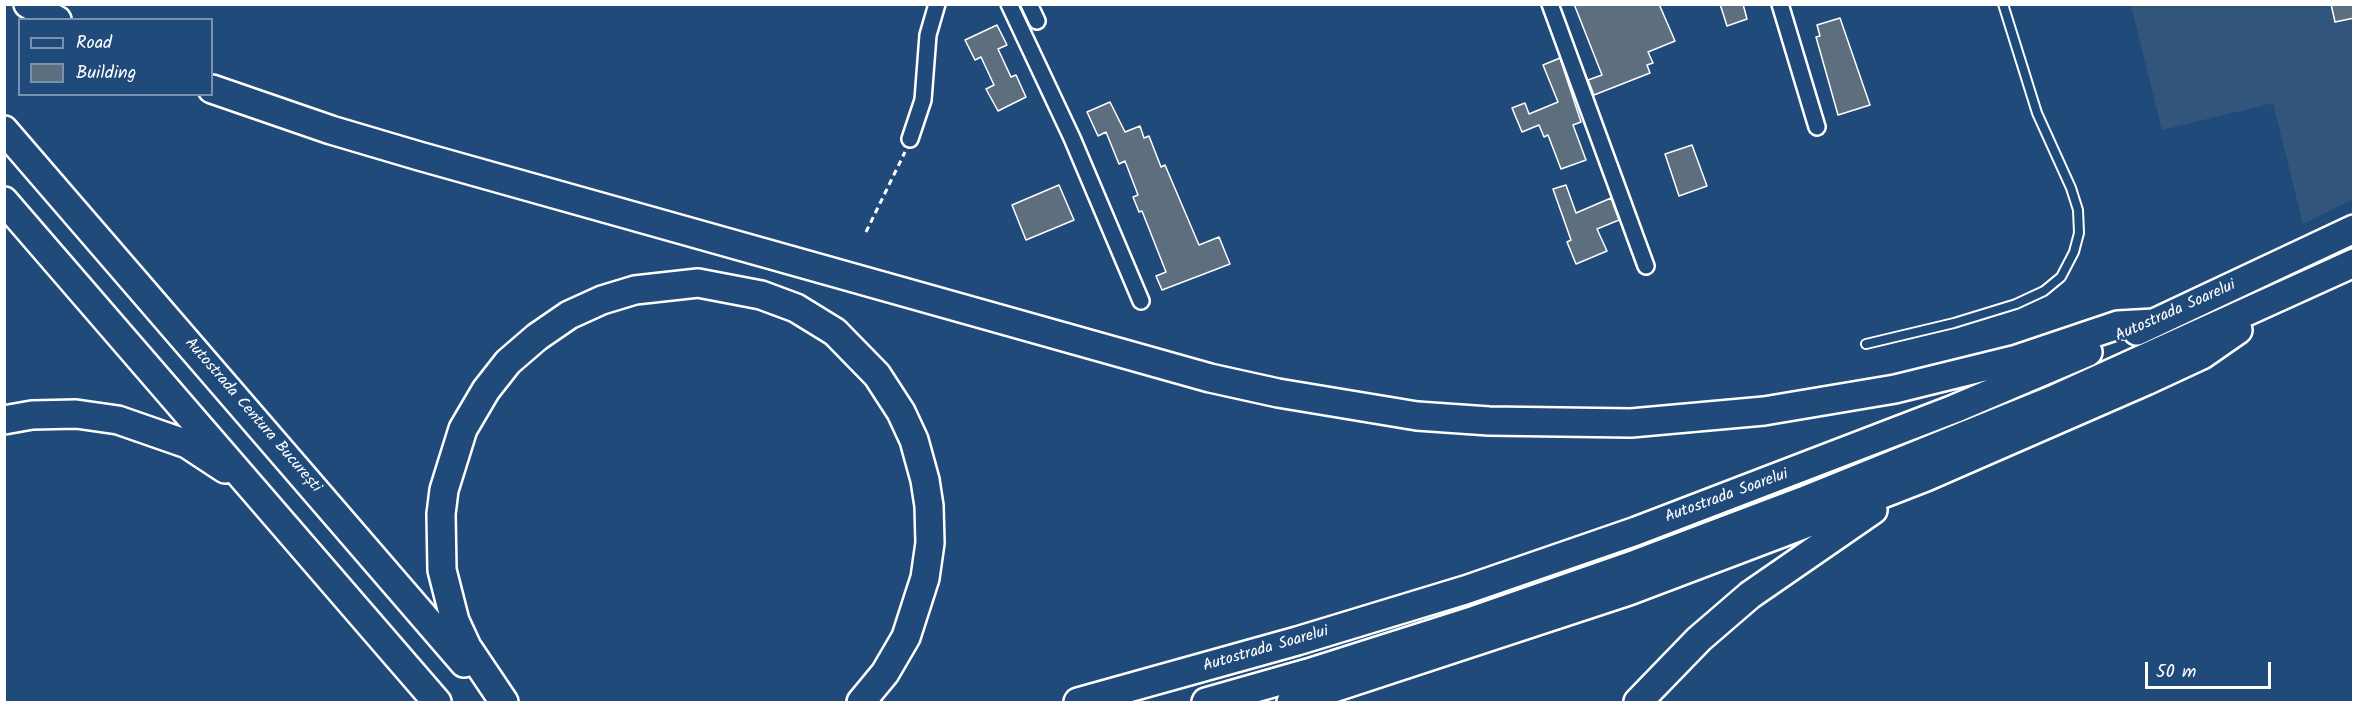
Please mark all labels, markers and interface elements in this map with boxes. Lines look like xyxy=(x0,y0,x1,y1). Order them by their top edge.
legend xyxy=(18,18,213,96)
text: Road xyxy=(76,29,112,58)
text: Building xyxy=(76,59,136,88)
street label: Autostrada Soarelui xyxy=(2113,277,2239,347)
street label: Autostrada Centura București xyxy=(179,335,325,497)
street label: Autostrada Soarelui xyxy=(1663,466,1791,528)
street label: Autostrada Soarelui xyxy=(1201,623,1331,677)
scale bar xyxy=(2148,650,2274,688)
text: 50 m xyxy=(2156,658,2196,687)

